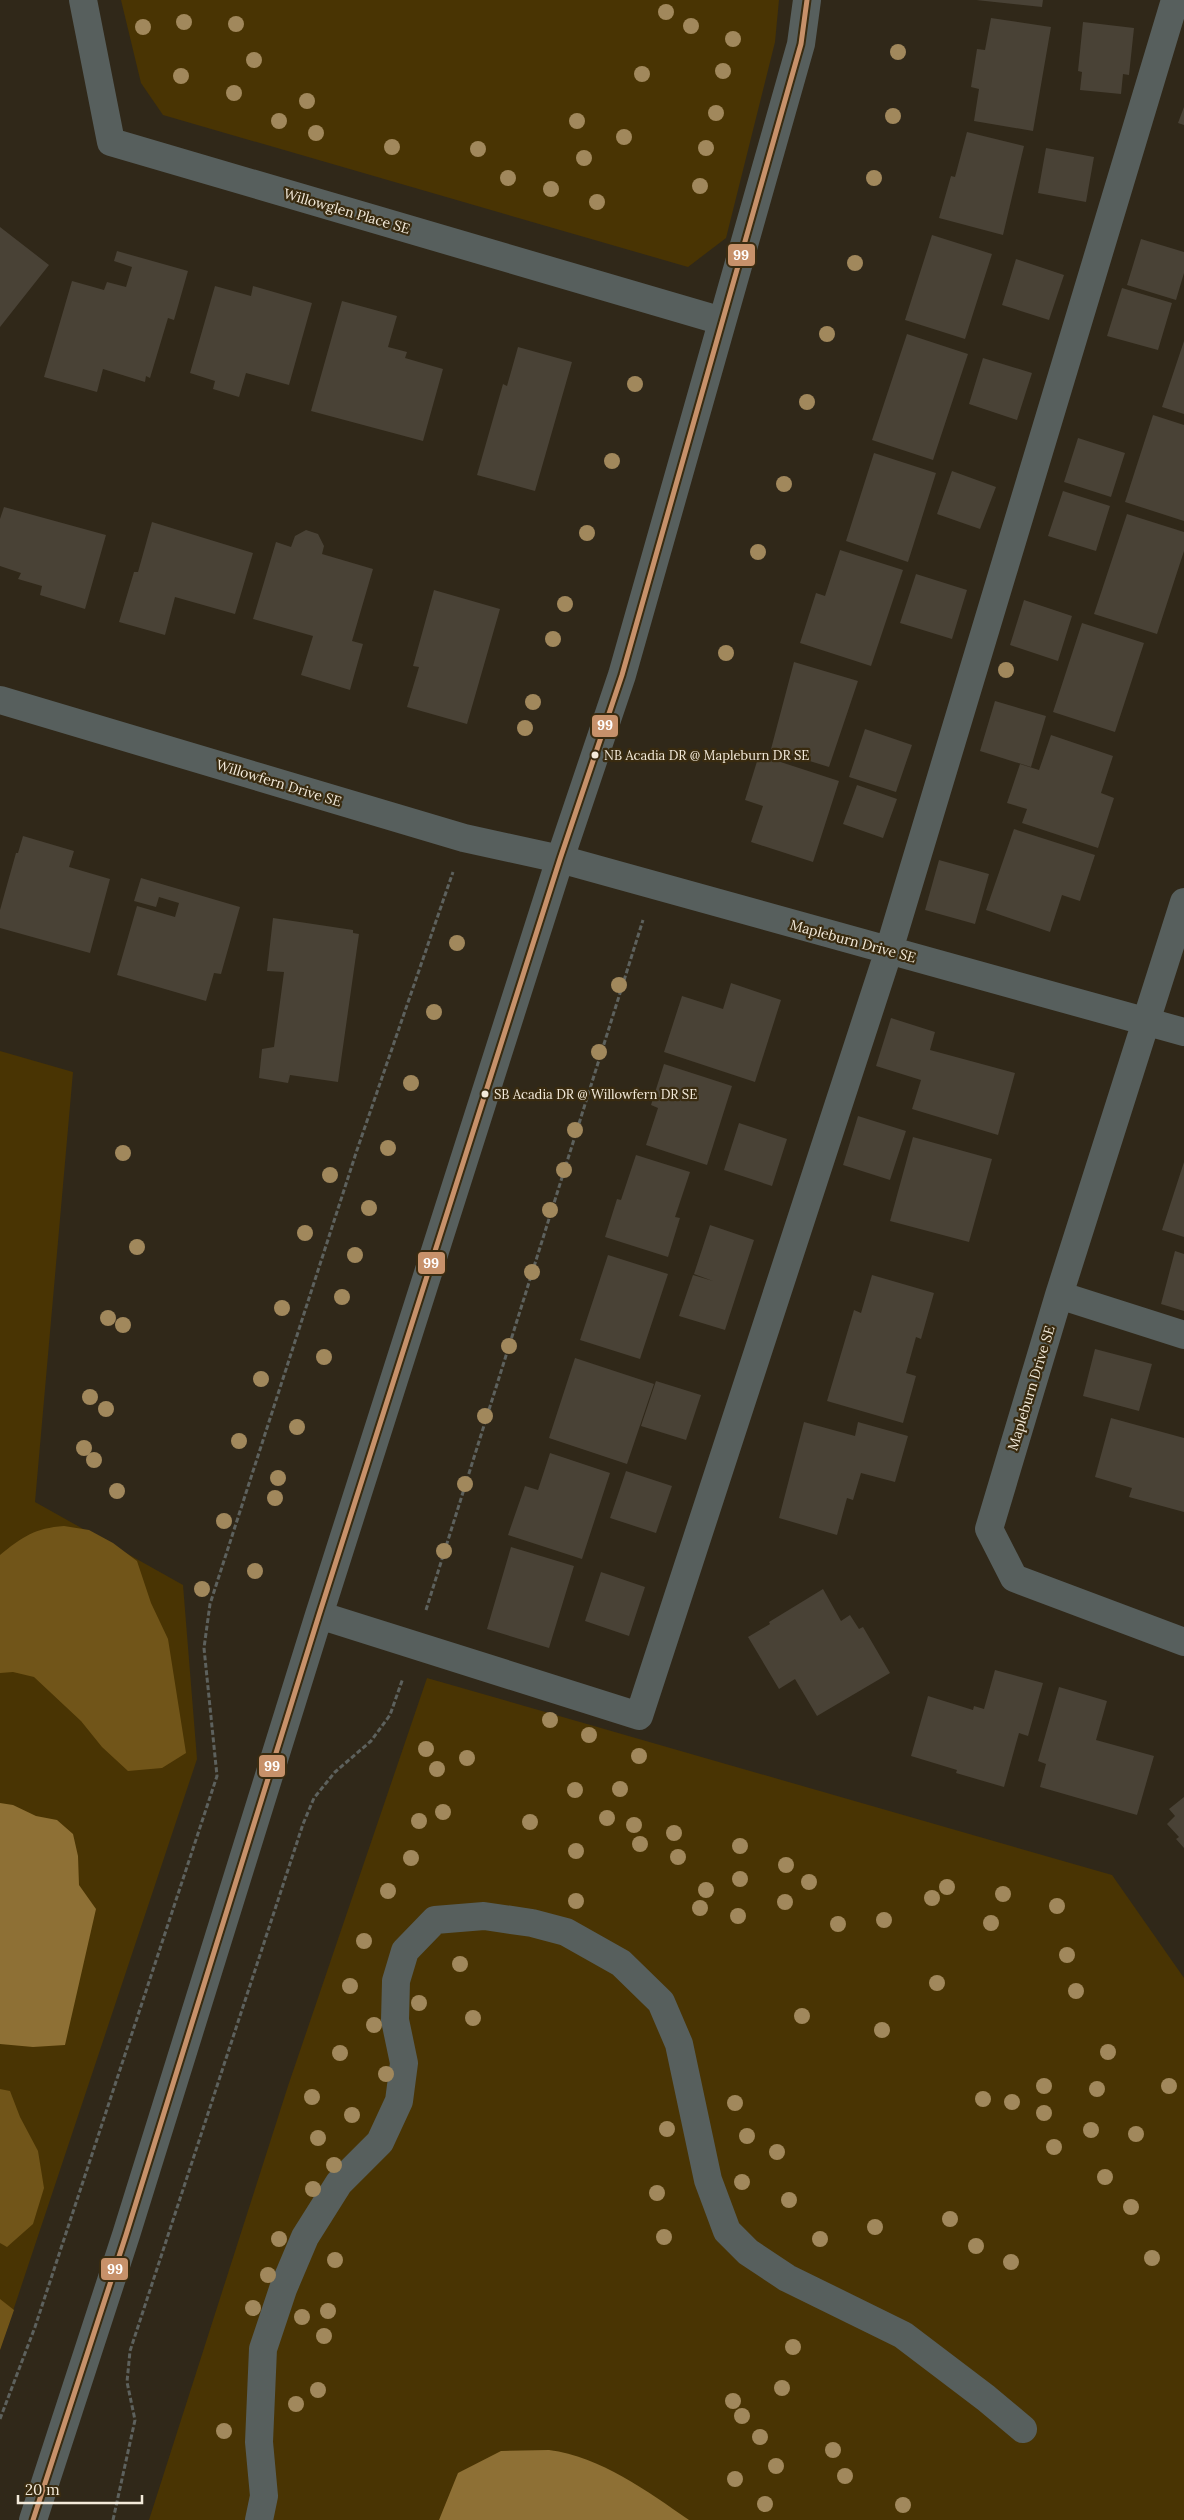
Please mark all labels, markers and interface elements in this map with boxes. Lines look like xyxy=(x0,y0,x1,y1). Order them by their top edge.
street label: Willowglen Place SE xyxy=(282,184,413,238)
line badge: 99 xyxy=(727,243,756,267)
text: 99 xyxy=(733,246,749,264)
line badge: 99 xyxy=(591,714,619,738)
text: 99 xyxy=(597,716,613,734)
place label: NB Acadia DR @ Mapleburn DR SE xyxy=(604,747,809,764)
marker: NB Acadia DR @ Mapleburn DR SE xyxy=(590,750,600,760)
street label: Willowfern Drive SE xyxy=(214,755,344,811)
street label: Mapleburn Drive SE xyxy=(788,915,918,967)
place label: SB Acadia DR @ Willowfern DR SE xyxy=(494,1086,697,1103)
marker: SB Acadia DR @ Willowfern DR SE xyxy=(480,1089,490,1099)
line badge: 99 xyxy=(417,1251,446,1275)
text: 99 xyxy=(423,1254,439,1272)
street label: Mapleburn Drive SE xyxy=(1003,1323,1059,1453)
line badge: 99 xyxy=(258,1754,286,1778)
text: 99 xyxy=(264,1757,280,1775)
line badge: 99 xyxy=(100,2257,129,2281)
text: 99 xyxy=(107,2260,123,2278)
scale bar xyxy=(18,2472,141,2504)
text: 20 m xyxy=(25,2480,60,2499)

